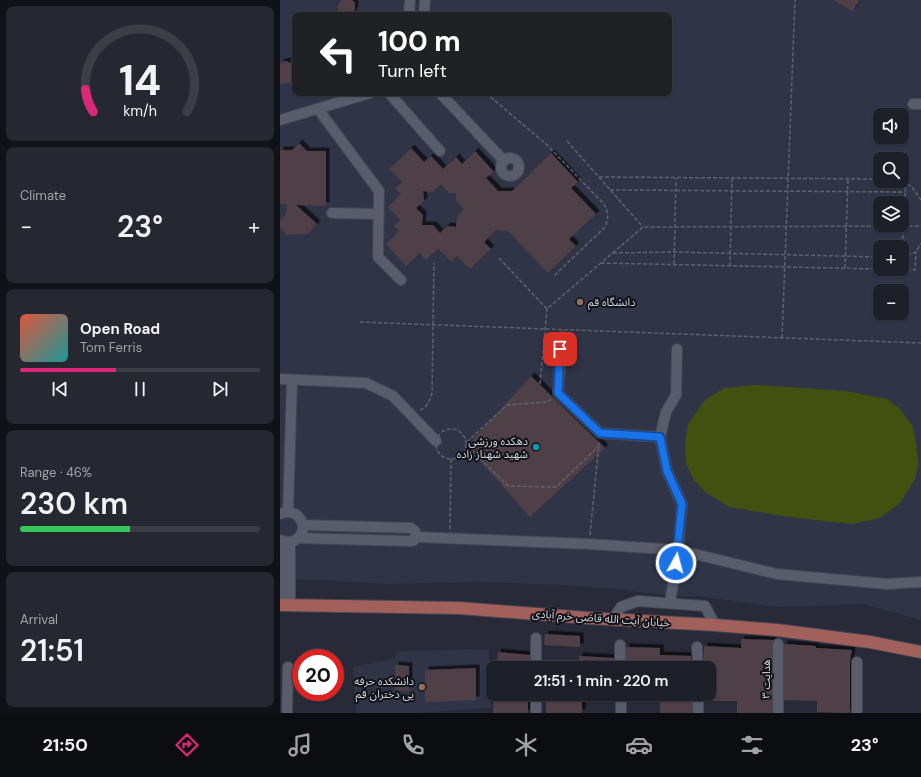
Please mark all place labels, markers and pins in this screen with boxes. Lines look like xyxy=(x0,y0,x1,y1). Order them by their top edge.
place label: دانشگاه قم xyxy=(588,295,635,311)
marker: دانشگاه قم xyxy=(575,297,585,307)
pin xyxy=(543,332,577,366)
place label: دهکده ورزشی شهید شهناز زاده xyxy=(457,434,528,461)
marker: دهکده ورزشی شهید شهناز زاده xyxy=(531,442,541,452)
place label: دانشکده حرفه یی دختران قم xyxy=(354,674,414,703)
marker: دانشکده حرفه یی دختران قم xyxy=(417,682,427,692)

